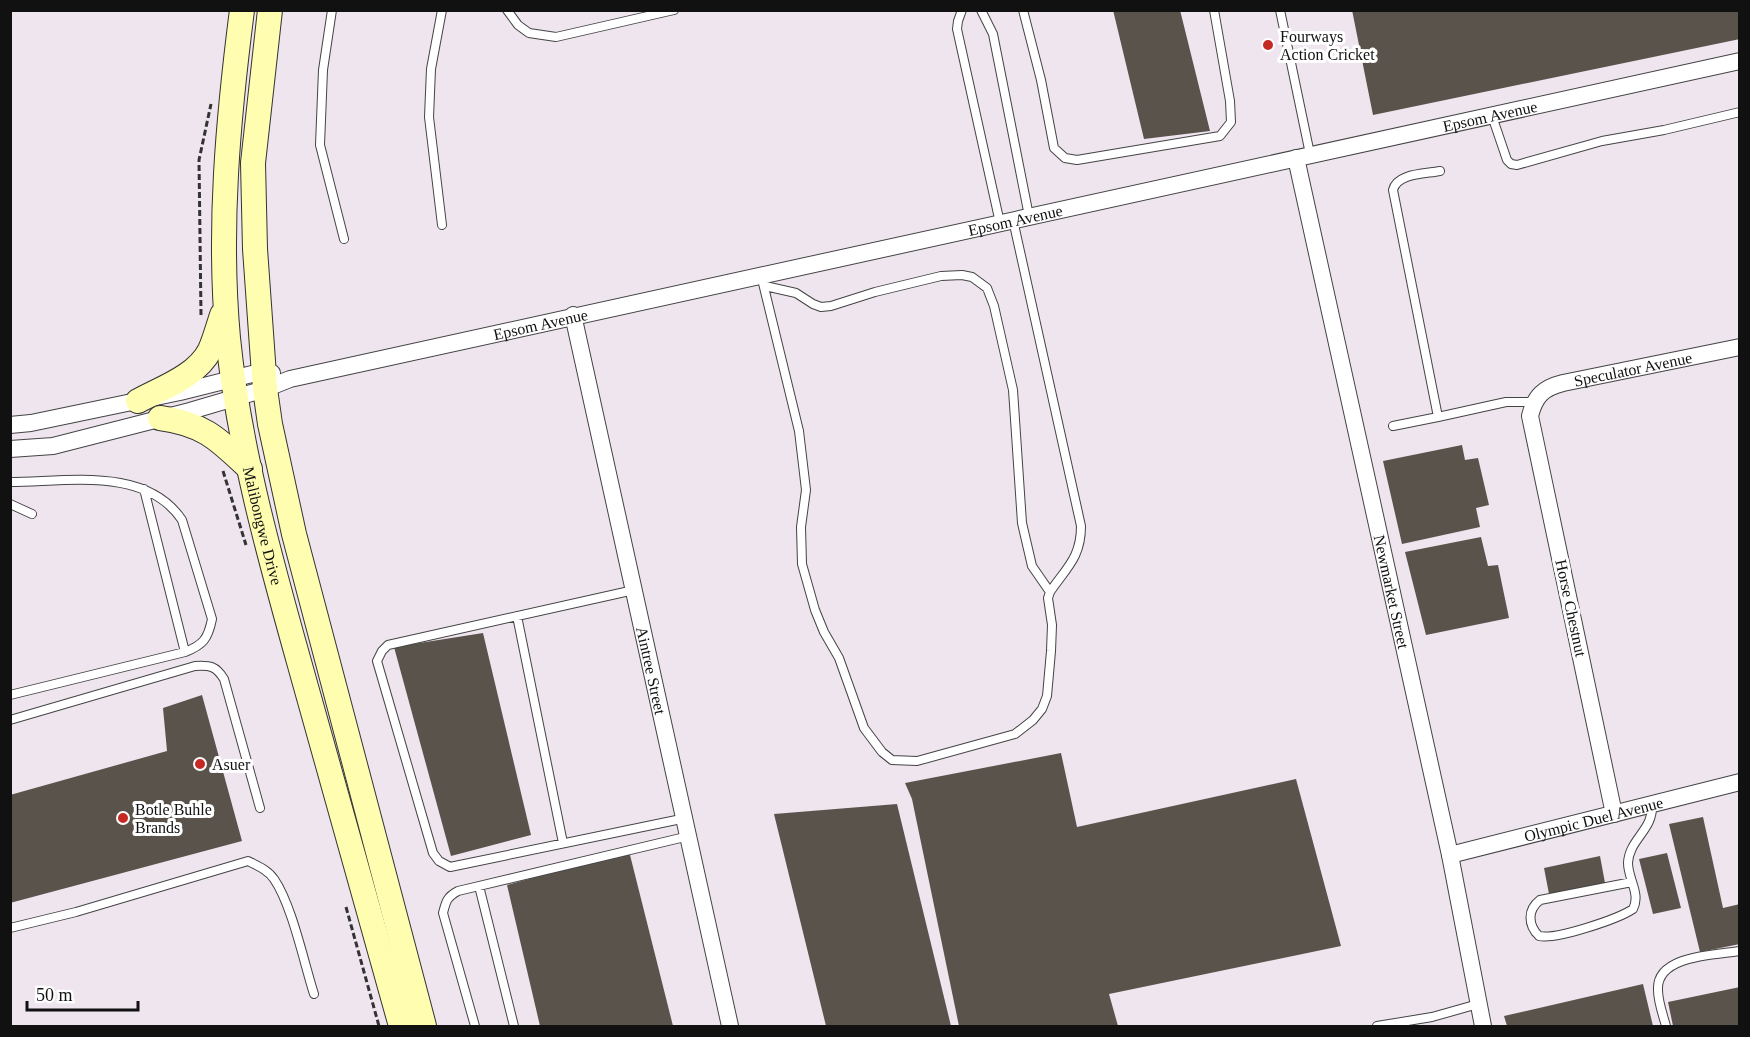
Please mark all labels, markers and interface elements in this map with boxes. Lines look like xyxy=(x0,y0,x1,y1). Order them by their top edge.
place label: Fourways Action Cricket xyxy=(1280,28,1375,63)
marker: Fourways Action Cricket xyxy=(1261,38,1275,52)
street label: Epsom Avenue xyxy=(1441,97,1539,134)
street label: Epsom Avenue xyxy=(966,201,1064,239)
street label: Epsom Avenue xyxy=(492,305,589,343)
street label: Speculator Avenue xyxy=(1572,348,1693,389)
street label: Malibongwe Drive xyxy=(240,465,286,587)
street label: Newmarket Street xyxy=(1371,533,1413,651)
street label: Horse Chestnut xyxy=(1552,558,1590,659)
street label: Aintree Street xyxy=(634,625,670,716)
place label: Asuer xyxy=(212,756,251,773)
marker: Asuer xyxy=(193,757,207,771)
street label: Olympic Duel Avenue xyxy=(1522,793,1665,845)
place label: Botle Buhle Brands xyxy=(135,801,212,836)
marker: Botle Buhle Brands xyxy=(116,811,130,825)
scale bar xyxy=(27,974,138,1012)
text: 50 m xyxy=(36,985,73,1005)

